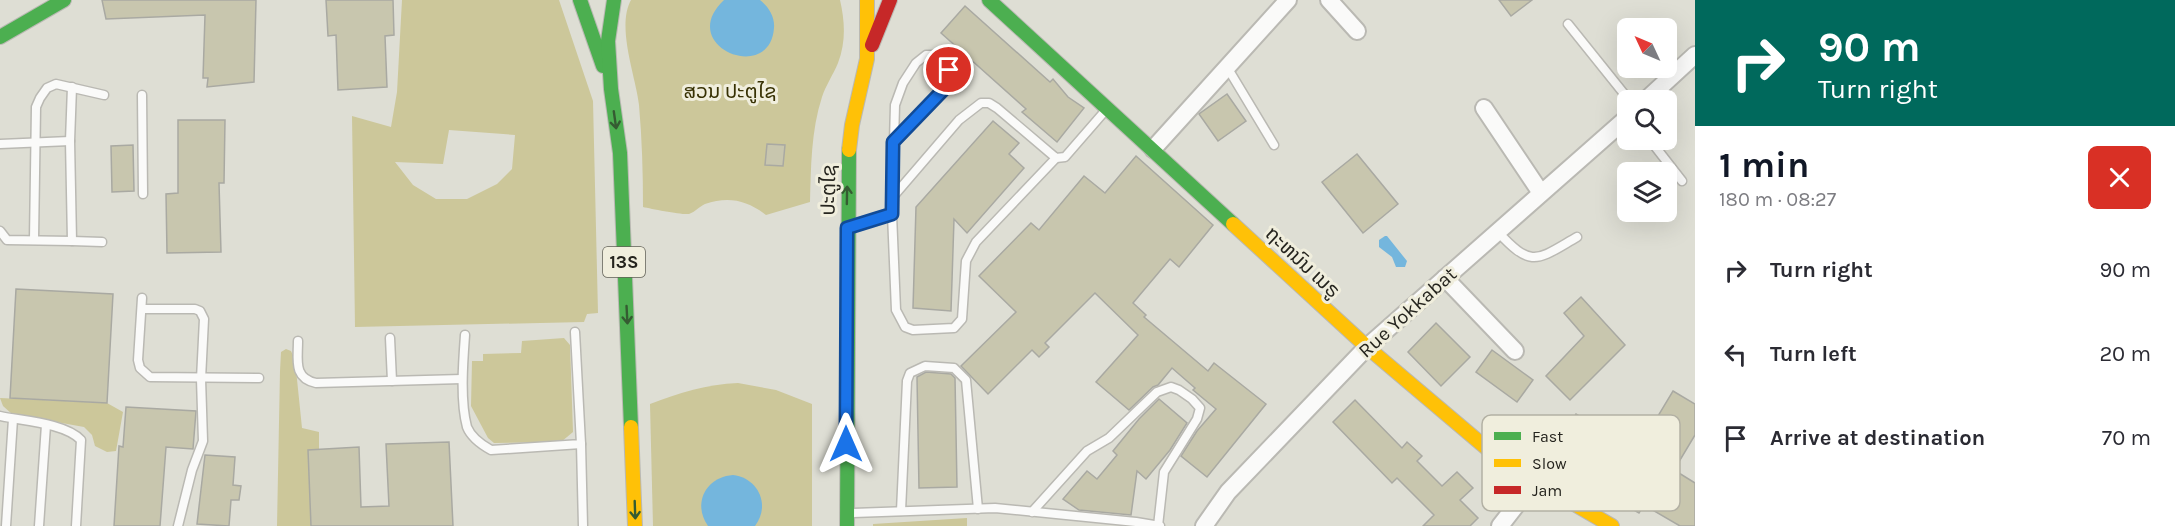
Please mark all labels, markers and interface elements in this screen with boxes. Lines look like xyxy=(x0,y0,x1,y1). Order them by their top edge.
north arrow xyxy=(1617,18,1677,78)
map controls xyxy=(1617,18,1677,222)
text: 90 m xyxy=(1818,22,1921,72)
icon: right xyxy=(1719,24,1797,102)
pin xyxy=(923,44,974,95)
icon: arrive xyxy=(932,53,965,86)
text: Turn right xyxy=(1818,73,1938,105)
park label: ສວນ ປະຕູໄຊ xyxy=(684,80,776,104)
button: search xyxy=(1617,90,1677,150)
one-way arrow xyxy=(610,110,621,130)
text: 1 min xyxy=(1719,144,1809,186)
button: close xyxy=(2088,146,2151,209)
button: layers xyxy=(1617,162,1677,222)
street label: ປະຕູໄຊ xyxy=(817,164,841,216)
one-way arrow xyxy=(842,185,853,205)
text: 180 m · 08:27 xyxy=(1719,188,1836,211)
street label: ຖະຫນົນ ເນຣູ xyxy=(1260,222,1345,304)
road number: 13S xyxy=(603,247,645,277)
icon: right xyxy=(1719,254,1752,287)
text: Turn right xyxy=(1770,257,1873,283)
text: 90 m xyxy=(2099,257,2151,283)
street label: Rue Yokkabat xyxy=(1354,262,1461,362)
one-way arrow xyxy=(621,305,632,325)
icon: left xyxy=(1719,338,1752,371)
text: Turn left xyxy=(1770,341,1857,367)
text: 20 m xyxy=(2099,341,2151,367)
position arrow xyxy=(814,412,878,476)
legend xyxy=(1482,415,1680,511)
icon: arrive xyxy=(1719,422,1752,455)
text: Arrive at destination xyxy=(1770,425,1985,451)
text: 70 m xyxy=(2102,425,2151,451)
text: Fast xyxy=(1532,427,1563,446)
text: Slow xyxy=(1532,454,1567,473)
text: Jam xyxy=(1532,481,1562,500)
one-way arrow xyxy=(629,499,640,519)

